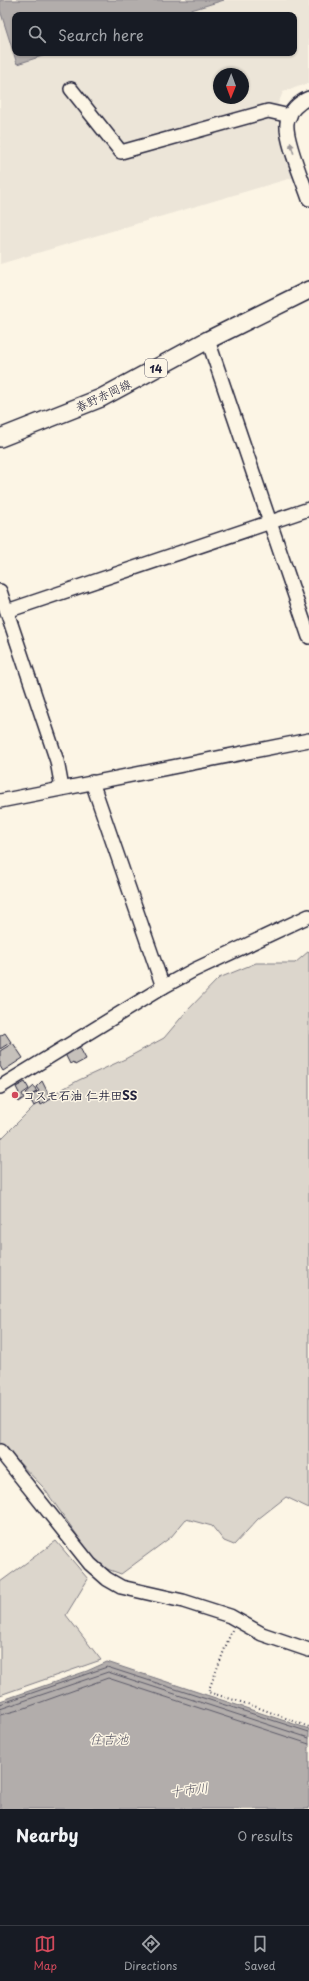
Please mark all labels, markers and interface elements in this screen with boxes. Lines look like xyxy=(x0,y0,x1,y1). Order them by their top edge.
search box xyxy=(12,12,297,56)
icon: search xyxy=(26,23,48,45)
text: Search here xyxy=(58,23,144,46)
north arrow xyxy=(213,68,249,104)
one-way arrow xyxy=(289,142,295,154)
road number: 14 xyxy=(145,359,167,377)
street label: 春野赤岡線 xyxy=(72,374,134,416)
place label: コスモ石油 仁井田SS xyxy=(23,1086,138,1104)
marker: コスモ石油 仁井田SS xyxy=(10,1090,20,1100)
water label: 住吉池 xyxy=(89,1729,129,1748)
water label: 十市川 xyxy=(168,1777,210,1801)
text: Nearby xyxy=(16,1822,78,1848)
text: 0 results xyxy=(238,1826,293,1845)
tab: Map xyxy=(33,1933,57,1974)
tab: Directions xyxy=(124,1933,177,1974)
tab: Saved xyxy=(244,1933,276,1974)

